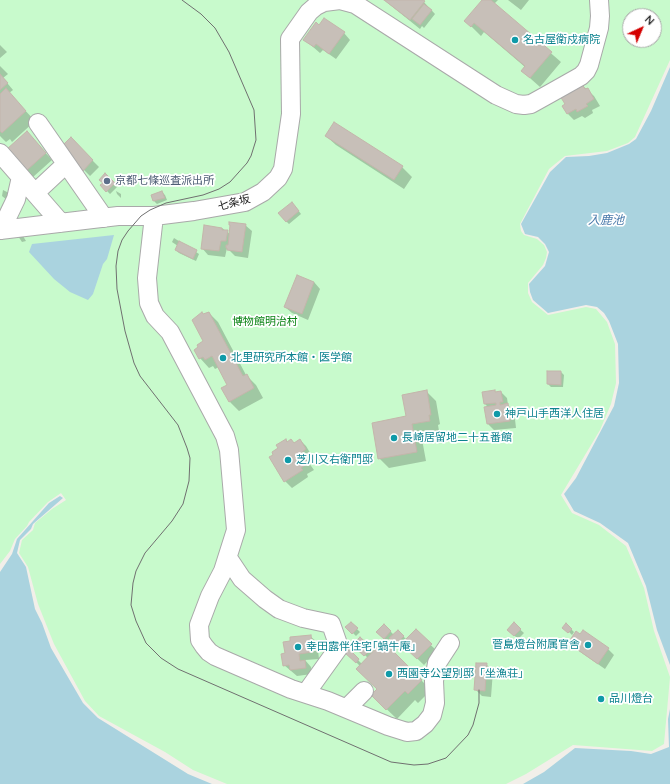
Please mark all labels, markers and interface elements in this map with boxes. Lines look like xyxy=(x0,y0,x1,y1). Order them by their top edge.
north arrow xyxy=(622,8,662,48)
text: N xyxy=(642,12,657,28)
place label: 名古屋衛戍病院 xyxy=(523,33,600,47)
marker: 名古屋衛戍病院 xyxy=(510,35,520,45)
place label: 京都七條巡査派出所 xyxy=(115,174,214,188)
marker: 京都七條巡査派出所 xyxy=(102,176,112,186)
street label: 七条坂 xyxy=(216,192,252,214)
water label: 入鹿池 xyxy=(588,213,624,227)
park label: 博物館明治村 xyxy=(232,315,298,329)
place label: 北里研究所本館・医学館 xyxy=(231,351,352,365)
marker: 北里研究所本館・医学館 xyxy=(218,353,228,363)
place label: 神戸山手西洋人住居 xyxy=(505,407,604,421)
marker: 神戸山手西洋人住居 xyxy=(492,409,502,419)
place label: 長崎居留地二十五番館 xyxy=(402,431,512,445)
marker: 長崎居留地二十五番館 xyxy=(389,433,399,443)
place label: 芝川又右衛門邸 xyxy=(296,453,373,467)
marker: 芝川又右衛門邸 xyxy=(283,455,293,465)
place label: 菅島燈台附属官舎 xyxy=(492,638,580,652)
place label: 幸田露伴住宅｢蝸牛庵｣ xyxy=(306,640,416,654)
marker: 菅島燈台附属官舎 xyxy=(583,640,593,650)
marker: 幸田露伴住宅｢蝸牛庵｣ xyxy=(293,642,303,652)
place label: 西園寺公望別邸「坐漁荘」 xyxy=(397,667,529,681)
marker: 西園寺公望別邸「坐漁荘」 xyxy=(384,669,394,679)
place label: 品川燈台 xyxy=(609,692,653,706)
marker: 品川燈台 xyxy=(596,694,606,704)

